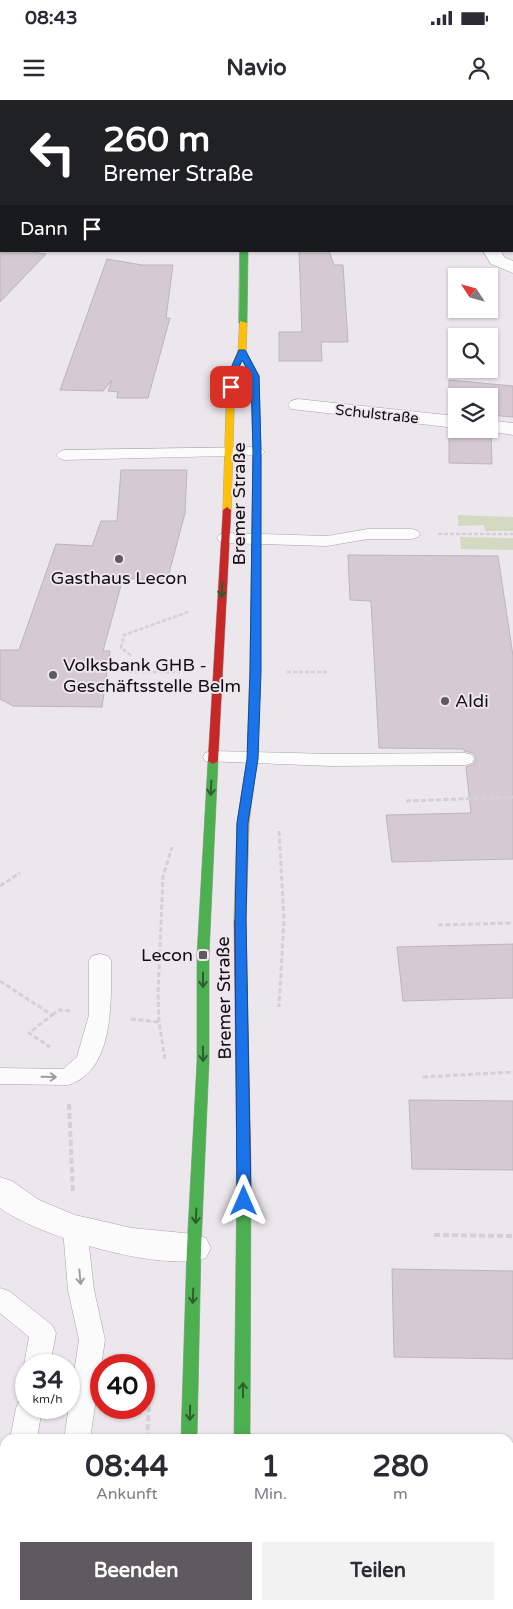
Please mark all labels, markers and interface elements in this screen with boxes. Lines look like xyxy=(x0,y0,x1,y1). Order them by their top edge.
text: 08:43 xyxy=(25,7,78,29)
icon: menu xyxy=(20,54,48,82)
icon: person xyxy=(465,54,493,82)
text: Navio xyxy=(226,55,287,81)
text: 260 m xyxy=(103,119,210,161)
icon: left xyxy=(20,120,85,185)
text: Bremer Straße xyxy=(103,161,254,187)
icon: arrive xyxy=(78,215,106,243)
text: Dann xyxy=(20,218,68,240)
north arrow xyxy=(448,268,498,318)
map controls xyxy=(448,268,498,438)
button: search xyxy=(448,328,498,378)
pin xyxy=(210,366,252,408)
icon: arrive xyxy=(217,373,245,401)
button: layers xyxy=(448,388,498,438)
street label: Schulstraße xyxy=(334,401,420,427)
street label: Bremer Straße xyxy=(228,442,250,566)
marker: Gasthaus Lecon xyxy=(113,553,125,565)
place label: Gasthaus Lecon xyxy=(51,567,187,589)
one-way arrow xyxy=(218,582,227,598)
place label: Volksbank GHB - Geschäftsstelle Belm xyxy=(63,654,241,697)
marker: Volksbank GHB - Geschäftsstelle Belm xyxy=(47,669,59,681)
place label: Aldi xyxy=(455,690,489,712)
marker: Aldi xyxy=(439,695,451,707)
one-way arrow xyxy=(206,779,215,795)
street label: Bremer Straße xyxy=(212,936,236,1060)
place label: Lecon xyxy=(141,944,193,966)
marker: Lecon xyxy=(197,949,209,961)
one-way arrow xyxy=(198,972,208,988)
one-way arrow xyxy=(198,1046,208,1062)
one-way arrow xyxy=(40,1072,56,1082)
position arrow xyxy=(217,1174,269,1226)
one-way arrow xyxy=(191,1208,200,1224)
one-way arrow xyxy=(75,1269,84,1285)
one-way arrow xyxy=(188,1288,198,1304)
speed limit sign: 40 xyxy=(90,1354,155,1419)
text: 34 xyxy=(32,1365,63,1395)
one-way arrow xyxy=(238,1382,247,1398)
text: km/h xyxy=(32,1392,63,1406)
one-way arrow xyxy=(185,1404,195,1421)
text: 08:44 xyxy=(85,1448,168,1485)
text: 1 xyxy=(261,1448,280,1485)
text: 280 xyxy=(372,1448,429,1485)
text: Ankunft xyxy=(96,1484,158,1504)
text: Min. xyxy=(254,1484,287,1504)
text: m xyxy=(393,1484,408,1504)
button: Beenden xyxy=(20,1542,252,1600)
button: Teilen xyxy=(262,1542,494,1600)

